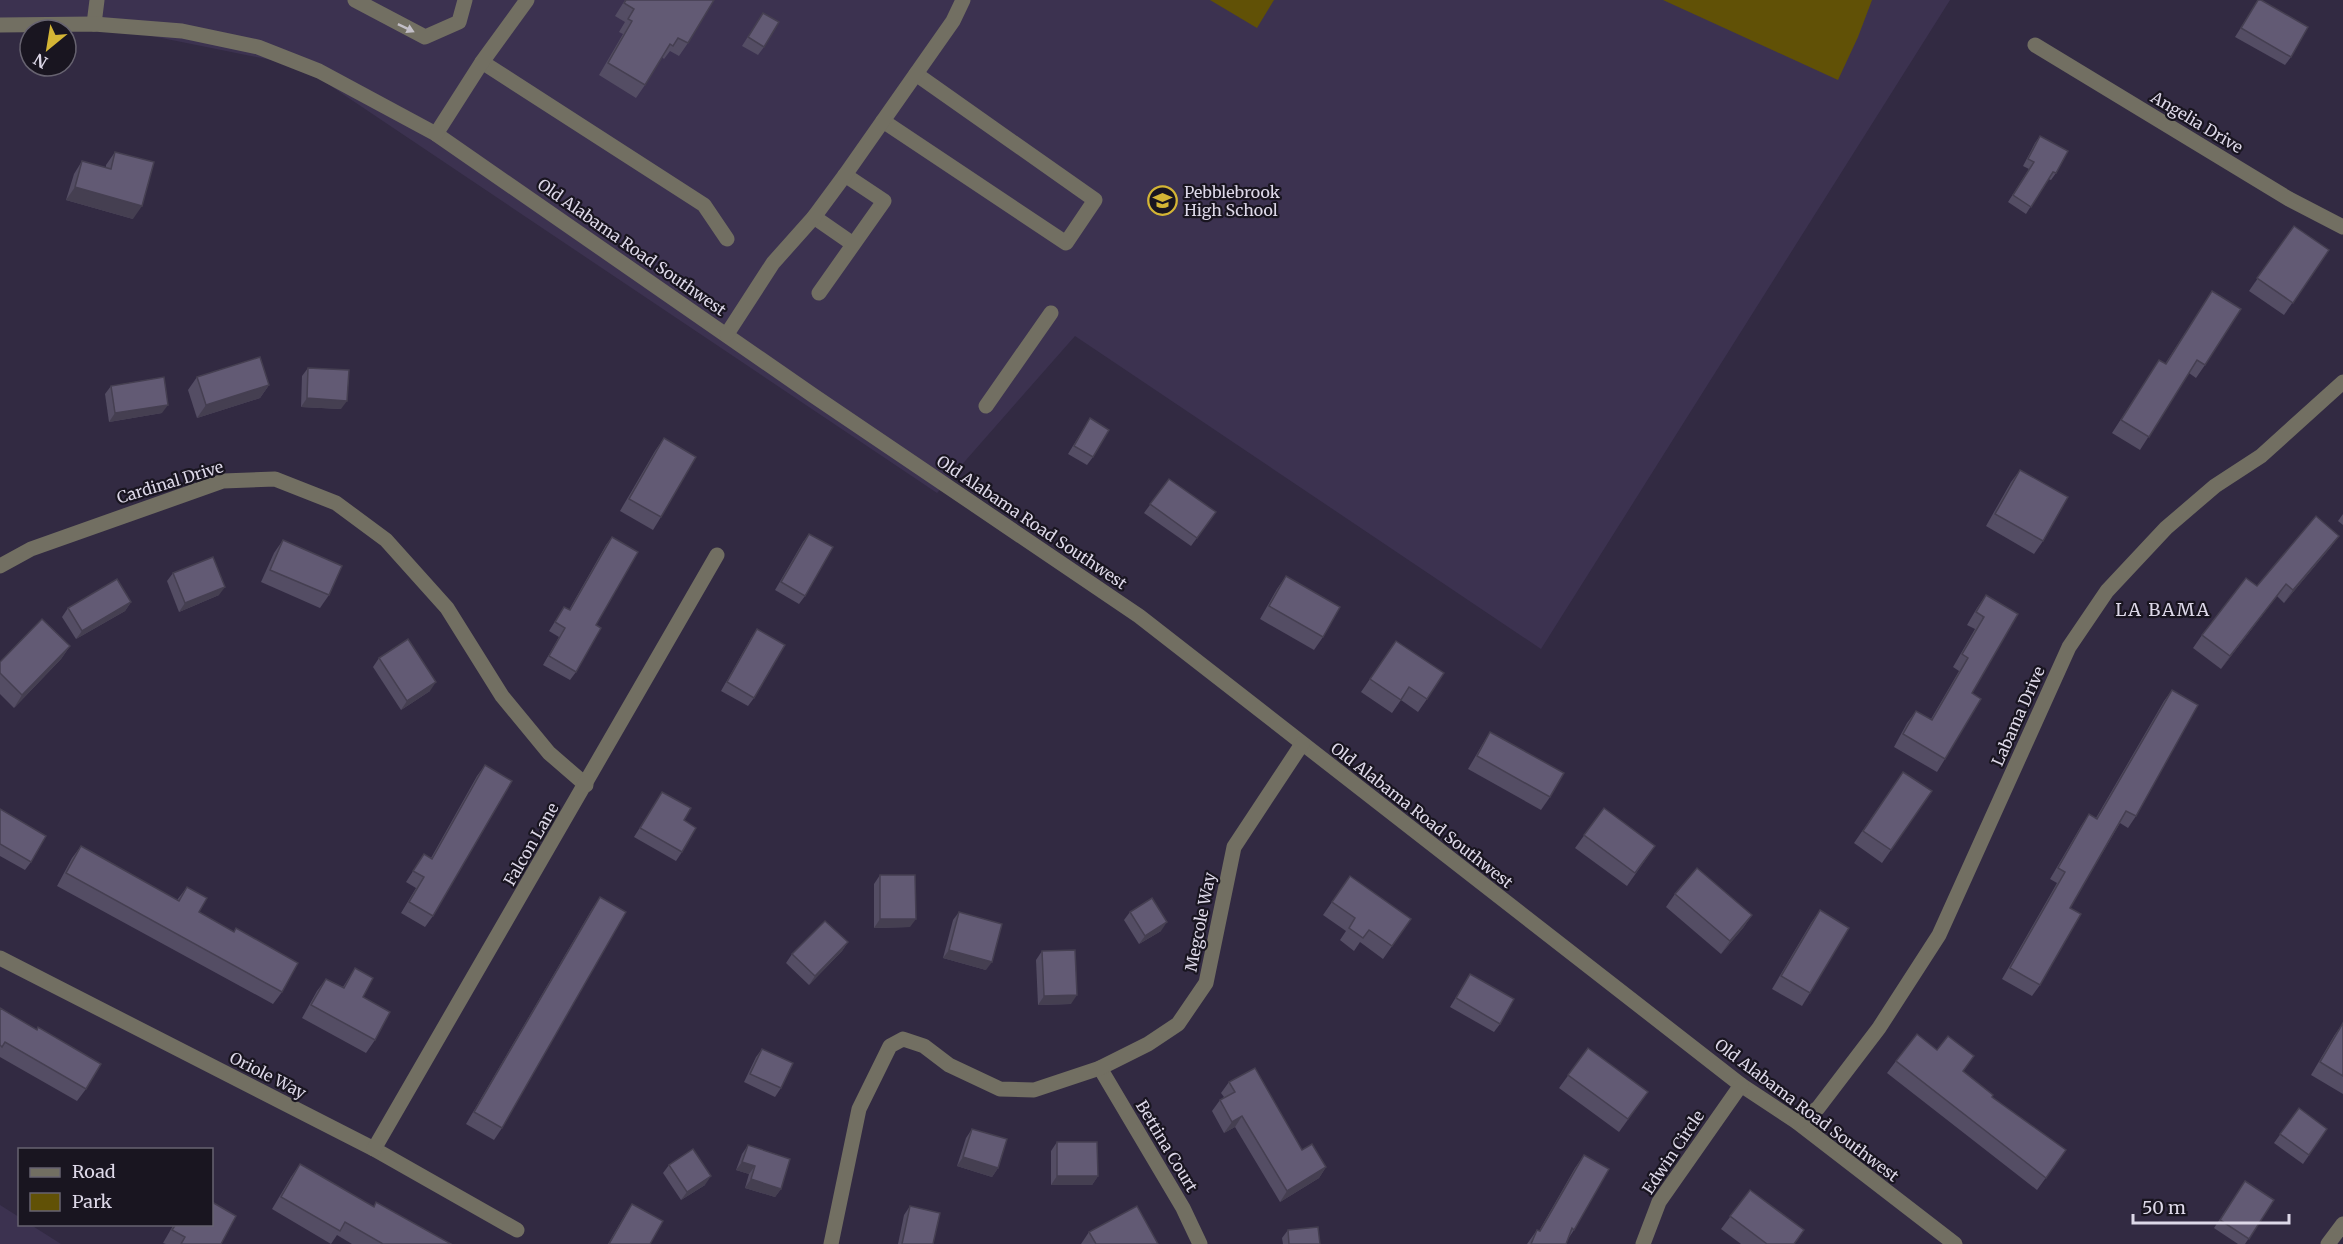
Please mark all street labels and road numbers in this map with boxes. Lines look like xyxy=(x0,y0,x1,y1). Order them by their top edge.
street label: Angelia Drive xyxy=(2147,86,2247,157)
street label: Old Alabama Road Southwest xyxy=(534,174,731,320)
street label: Old Alabama Road Southwest xyxy=(933,451,1132,594)
street label: Cardinal Drive xyxy=(114,456,226,508)
street label: Labama Drive xyxy=(1987,663,2049,769)
street label: Old Alabama Road Southwest xyxy=(1327,738,1518,893)
street label: Falcon Lane xyxy=(499,799,563,889)
street label: Megcole Way xyxy=(1181,870,1220,973)
street label: Old Alabama Road Southwest xyxy=(1711,1034,1904,1186)
street label: Oriole Way xyxy=(226,1047,310,1103)
street label: Bettina Court xyxy=(1132,1097,1203,1196)
street label: Edwin Circle xyxy=(1638,1106,1708,1198)

